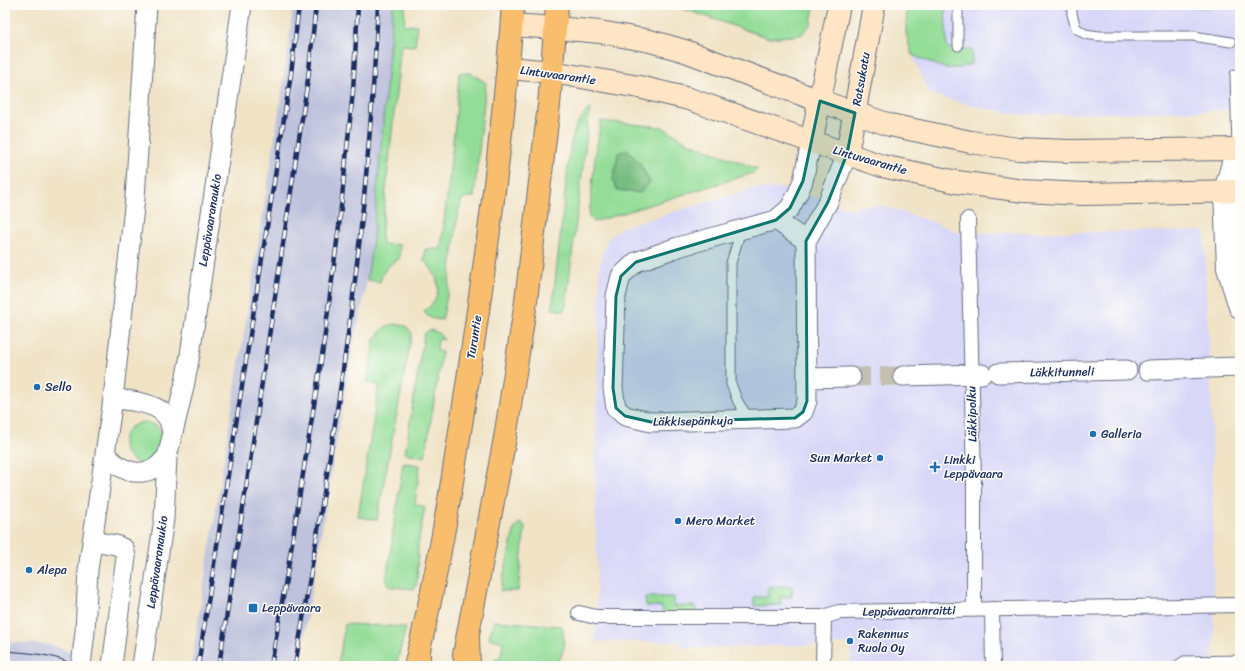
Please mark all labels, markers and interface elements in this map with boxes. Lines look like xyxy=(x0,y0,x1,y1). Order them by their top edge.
street label: Ratsukatu xyxy=(845,50,877,108)
street label: Lintuvaarantie xyxy=(519,59,597,91)
street label: Lintuvaarantie xyxy=(830,139,910,181)
street label: Leppävaaranaukio xyxy=(192,172,228,268)
street label: Turuntie xyxy=(460,313,488,361)
street label: Läkkitunneli xyxy=(1030,360,1095,384)
place label: Sello xyxy=(45,376,72,398)
marker: Sello xyxy=(32,382,42,392)
street label: Läkkipolku xyxy=(961,385,983,442)
street label: Läkkisepänkuja xyxy=(653,409,733,433)
place label: Galleria xyxy=(1101,423,1142,445)
marker: Galleria xyxy=(1088,429,1098,439)
place label: Sun Market xyxy=(810,447,872,469)
place label: Linkki Leppävaara xyxy=(944,449,1003,485)
marker: Sun Market xyxy=(875,453,885,463)
marker: Linkki Leppävaara xyxy=(929,461,941,473)
place label: Mero Market xyxy=(686,510,755,532)
street label: Leppävaaranaukio xyxy=(140,514,174,610)
marker: Mero Market xyxy=(673,516,683,526)
place label: Alepa xyxy=(36,559,68,581)
marker: Alepa xyxy=(24,565,34,575)
place label: Leppävaara xyxy=(262,597,321,619)
street label: Leppävaaranraitti xyxy=(862,599,956,623)
marker: Leppävaara xyxy=(247,602,259,614)
place label: Rakennus Ruola Oy xyxy=(858,623,909,659)
marker: Rakennus Ruola Oy xyxy=(845,636,855,646)

